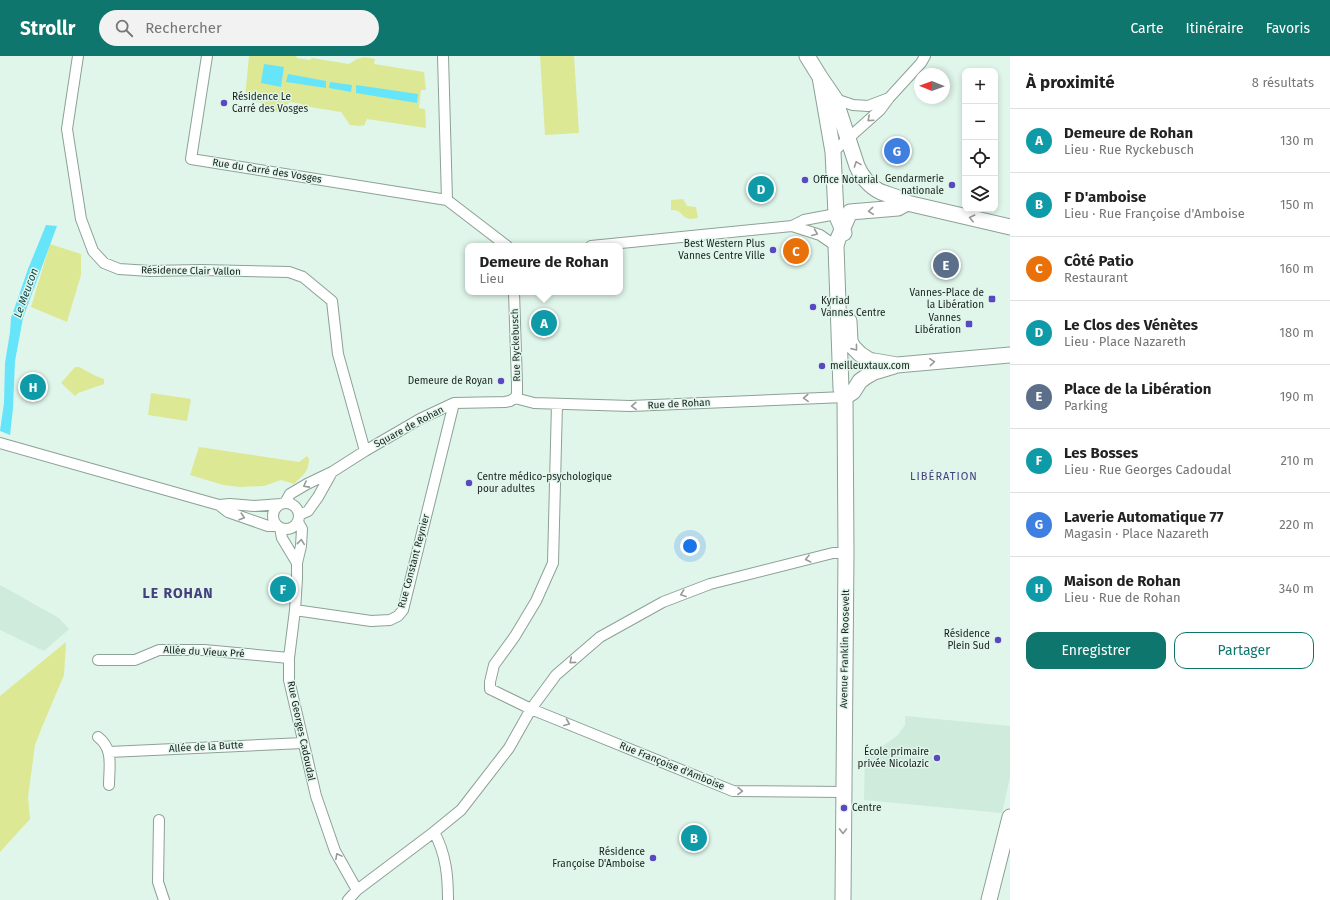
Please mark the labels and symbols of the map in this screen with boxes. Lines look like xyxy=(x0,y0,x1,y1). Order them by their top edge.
north arrow xyxy=(914,68,950,104)
place label: Résidence Le Carré des Vosges xyxy=(232,91,309,115)
marker: Résidence Le Carré des Vosges xyxy=(219,98,229,108)
one-way arrow xyxy=(867,114,875,122)
pin: G xyxy=(884,136,910,166)
street label: Rue du Carré des Vosges xyxy=(211,156,323,186)
one-way arrow xyxy=(853,161,861,168)
place label: Gendarmerie nationale xyxy=(885,173,944,197)
pin: D xyxy=(748,174,774,204)
place label: Office Notarial xyxy=(813,174,878,186)
marker: Office Notarial xyxy=(800,175,810,185)
marker: Gendarmerie nationale xyxy=(947,180,957,190)
one-way arrow xyxy=(868,206,874,215)
one-way arrow xyxy=(969,215,975,223)
one-way arrow xyxy=(812,229,819,237)
pin: C xyxy=(783,236,809,266)
place label: Best Western Plus Vannes Centre Ville xyxy=(678,238,765,262)
marker: Best Western Plus Vannes Centre Ville xyxy=(768,245,778,255)
pin: E xyxy=(933,250,959,280)
street label: Résidence Clair Vallon xyxy=(141,264,241,278)
water label: Le Meucon xyxy=(11,266,41,320)
place label: Vannes-Place de la Libération xyxy=(909,287,984,311)
marker: Vannes-Place de la Libération xyxy=(987,294,997,304)
place label: Kyriad Vannes Centre xyxy=(821,295,885,319)
marker: Kyriad Vannes Centre xyxy=(808,302,818,312)
street label: Rue Ryckebusch xyxy=(509,308,523,382)
pin: A xyxy=(531,308,557,338)
place label: Vannes Libération xyxy=(915,312,961,336)
marker: Vannes Libération xyxy=(964,319,974,329)
one-way arrow xyxy=(851,344,858,351)
one-way arrow xyxy=(929,358,935,367)
place label: meilleuxtaux.com xyxy=(830,360,910,372)
marker: meilleuxtaux.com xyxy=(817,361,827,371)
pin: H xyxy=(20,372,46,402)
place label: Demeure de Royan xyxy=(408,375,493,387)
marker: Demeure de Royan xyxy=(496,376,506,386)
one-way arrow xyxy=(803,394,809,402)
street label: Rue de Rohan xyxy=(647,396,711,412)
one-way arrow xyxy=(631,402,637,410)
street label: Square de Rohan xyxy=(372,404,446,450)
district label: LIBÉRATION xyxy=(910,469,978,483)
place label: Centre médico-psychologique pour adultes xyxy=(477,471,612,495)
marker: Centre médico-psychologique pour adultes xyxy=(464,478,474,488)
one-way arrow xyxy=(303,480,310,488)
one-way arrow xyxy=(239,512,246,521)
street label: Rue Constant Reynier xyxy=(396,512,432,609)
your location xyxy=(680,536,700,556)
one-way arrow xyxy=(296,539,305,545)
one-way arrow xyxy=(805,554,812,563)
pin: F xyxy=(270,574,296,604)
district label: LE ROHAN xyxy=(143,585,213,602)
street label: Avenue Franklin Roosevelt xyxy=(838,589,852,709)
one-way arrow xyxy=(680,590,687,598)
place label: Résidence Plein Sud xyxy=(944,628,990,652)
marker: Résidence Plein Sud xyxy=(993,635,1003,645)
street label: Allée du Vieux Pré xyxy=(163,644,245,660)
one-way arrow xyxy=(570,656,577,663)
street label: Rue Georges Cadoudal xyxy=(285,680,317,782)
one-way arrow xyxy=(564,719,571,727)
street label: Allée de la Butte xyxy=(168,739,244,755)
street label: Rue Françoise d'Amboise xyxy=(618,739,726,793)
place label: École primaire privée Nicolazic xyxy=(858,744,929,770)
marker: École primaire privée Nicolazic xyxy=(932,753,942,763)
one-way arrow xyxy=(737,787,743,795)
place label: Centre xyxy=(852,802,881,814)
marker: Centre xyxy=(839,803,849,813)
pin: B xyxy=(681,823,707,853)
one-way arrow xyxy=(839,828,847,834)
place label: Résidence Françoise D'Amboise xyxy=(552,846,645,870)
one-way arrow xyxy=(335,853,342,860)
marker: Résidence Françoise D'Amboise xyxy=(648,853,658,863)

